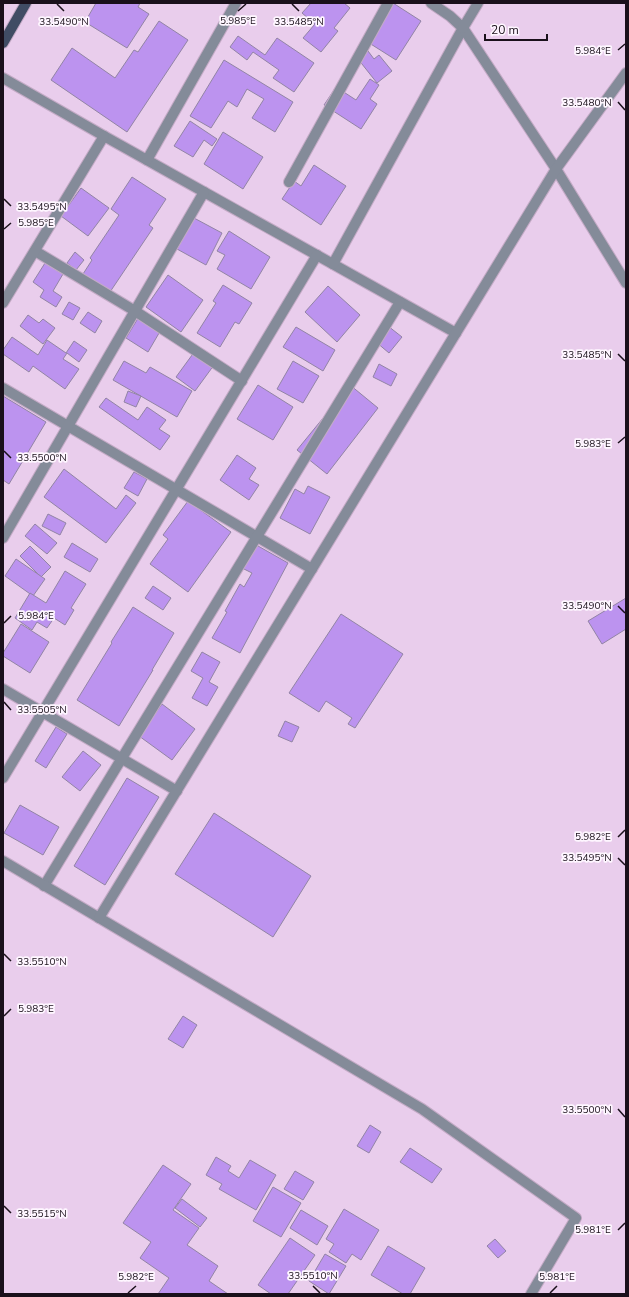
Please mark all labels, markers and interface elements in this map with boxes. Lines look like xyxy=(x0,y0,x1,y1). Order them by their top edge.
text: 5.985°E xyxy=(220,14,256,28)
text: 33.5490°N xyxy=(39,15,89,29)
text: 33.5485°N xyxy=(274,15,324,29)
scale bar xyxy=(485,16,547,42)
text: 20 m xyxy=(491,22,519,38)
text: 5.984°E xyxy=(575,44,611,58)
text: 33.5480°N xyxy=(562,96,612,110)
text: 33.5495°N xyxy=(17,200,67,214)
text: 5.985°E xyxy=(18,216,54,230)
text: 33.5485°N xyxy=(562,348,612,362)
text: 5.983°E xyxy=(575,437,611,451)
text: 33.5500°N xyxy=(17,451,67,465)
text: 33.5490°N xyxy=(562,599,612,613)
text: 5.984°E xyxy=(18,609,54,623)
text: 33.5505°N xyxy=(17,703,67,717)
text: 5.982°E xyxy=(575,830,611,844)
text: 33.5495°N xyxy=(562,851,612,865)
text: 33.5510°N xyxy=(17,955,67,969)
text: 5.983°E xyxy=(18,1002,54,1016)
text: 33.5500°N xyxy=(562,1103,612,1117)
text: 33.5515°N xyxy=(17,1207,67,1221)
text: 5.981°E xyxy=(575,1223,611,1237)
text: 33.5510°N xyxy=(288,1269,338,1283)
text: 5.982°E xyxy=(118,1270,154,1284)
text: 5.981°E xyxy=(539,1270,575,1284)

